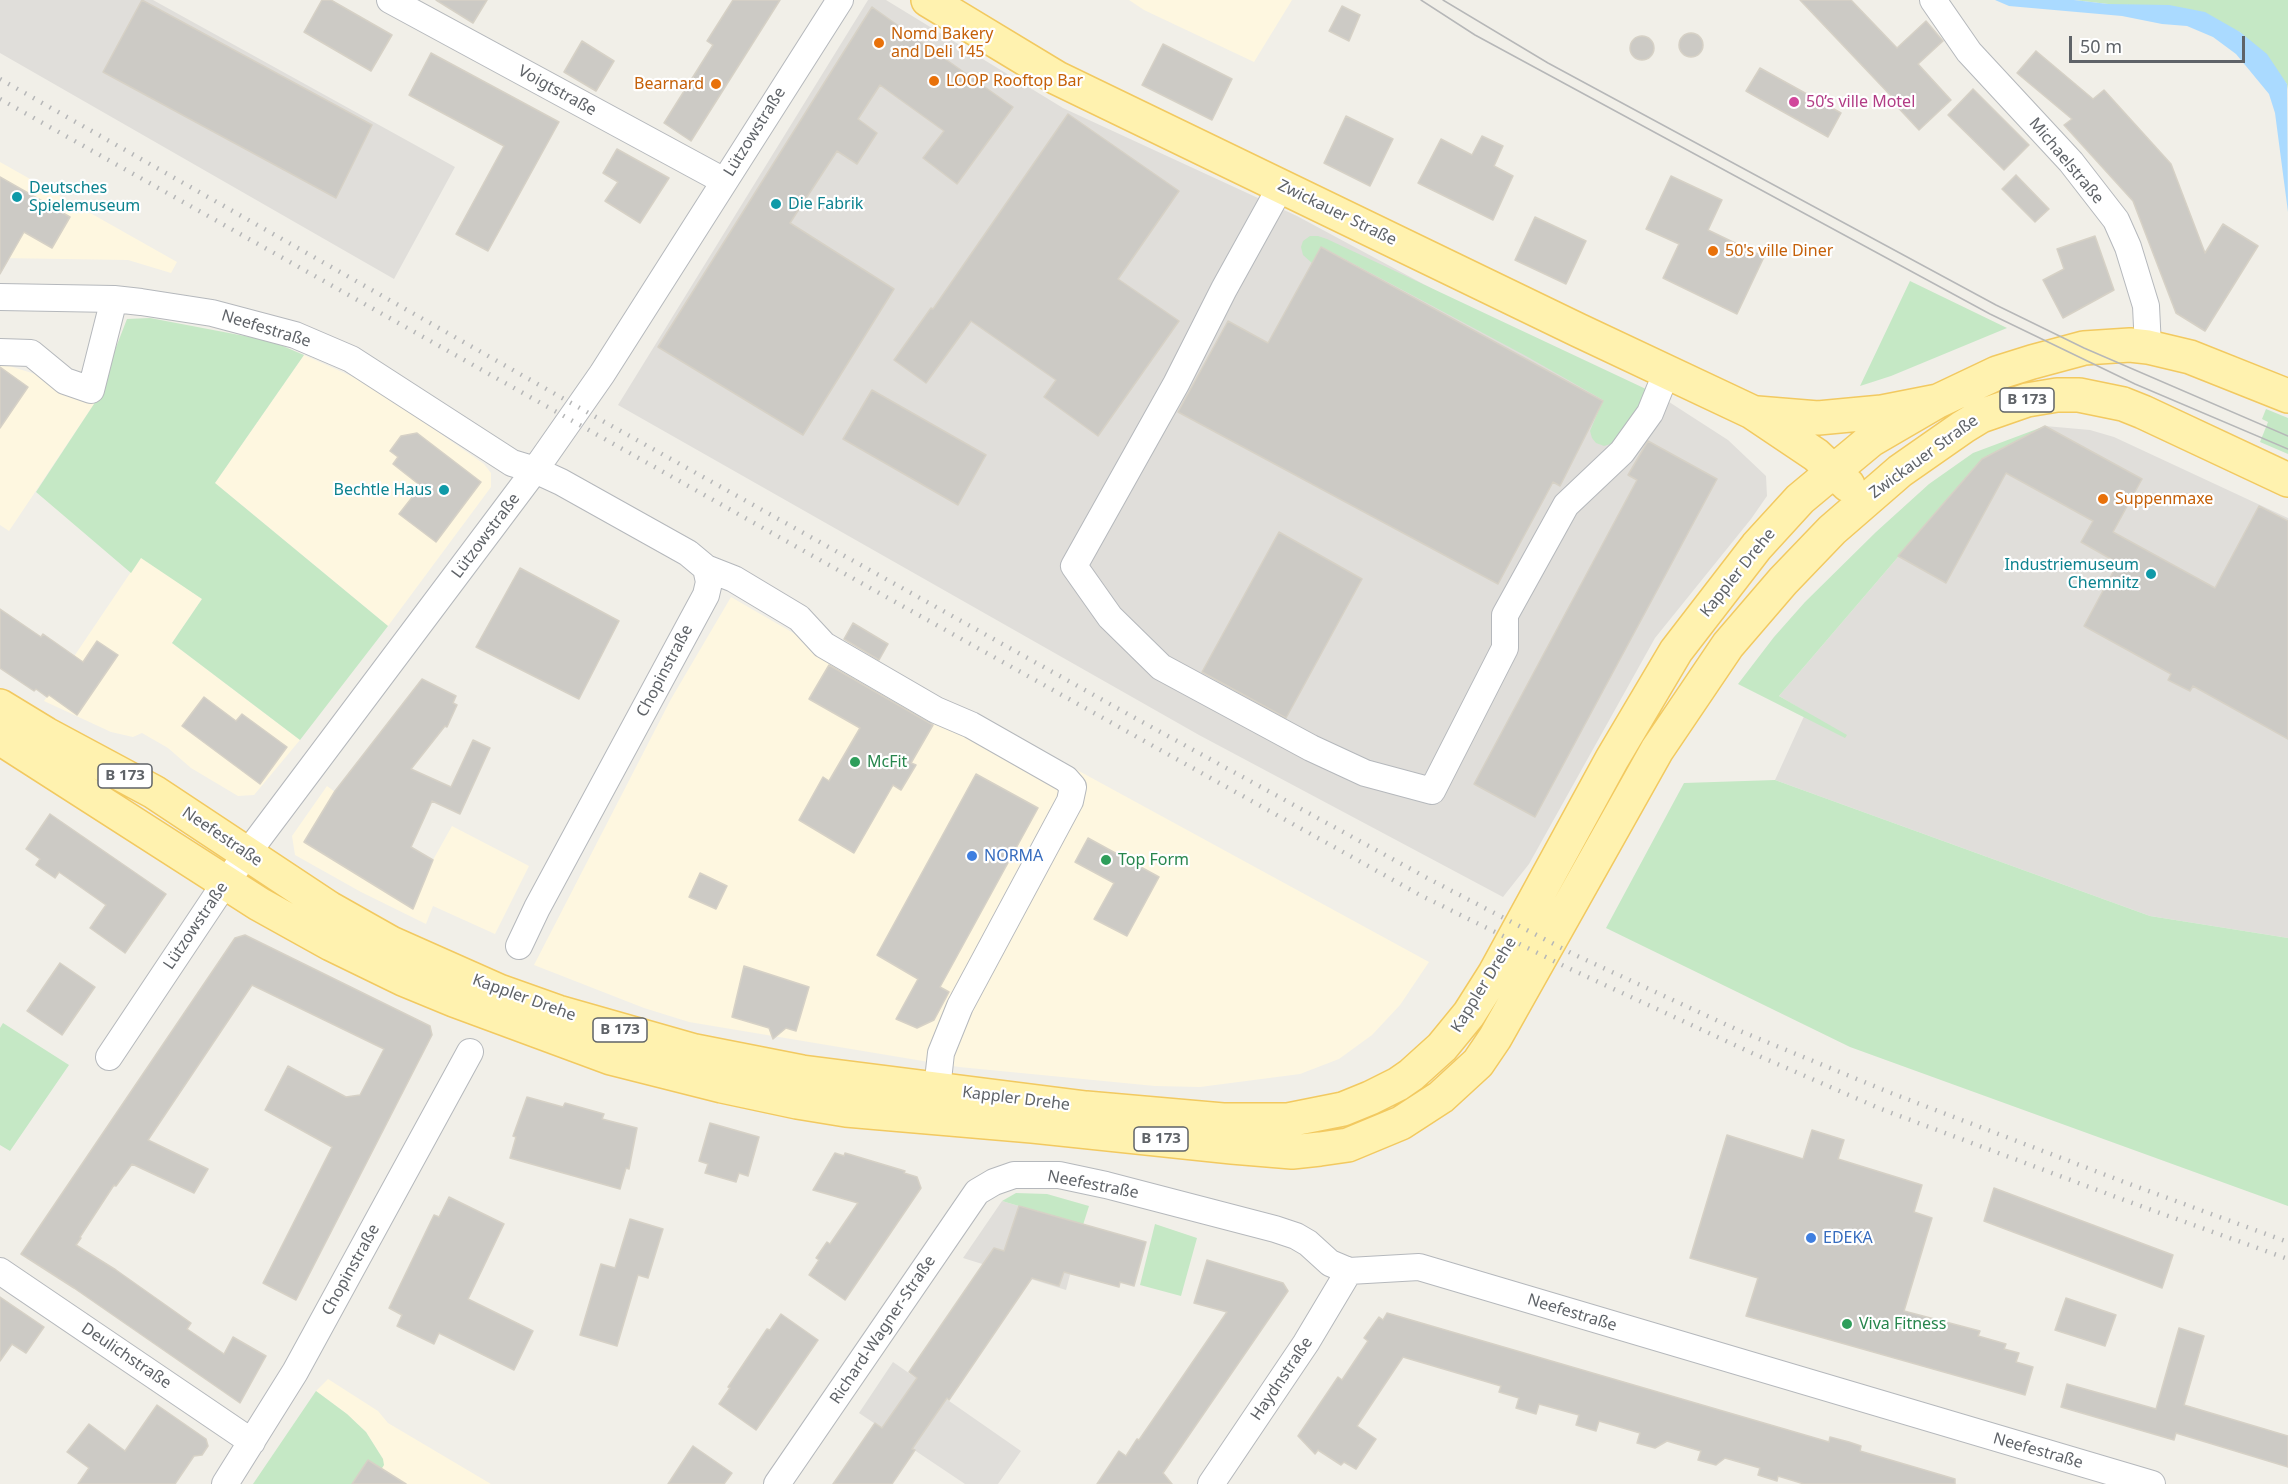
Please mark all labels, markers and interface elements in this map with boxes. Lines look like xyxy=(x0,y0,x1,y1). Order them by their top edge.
place label: Nomd Bakery and Deli 145 xyxy=(891,24,994,62)
scale bar xyxy=(2072,24,2248,62)
text: 50 m xyxy=(2080,34,2122,58)
marker: Nomd Bakery and Deli 145 xyxy=(872,36,886,50)
street label: Voigtstraße xyxy=(515,62,599,120)
place label: LOOP Rooftop Bar xyxy=(946,71,1083,91)
place label: Bearnard xyxy=(634,74,704,94)
marker: LOOP Rooftop Bar xyxy=(927,74,941,88)
marker: Bearnard xyxy=(709,77,723,91)
street label: Lützowstraße xyxy=(720,84,790,180)
place label: 50’s ville Motel xyxy=(1806,92,1915,112)
marker: 50’s ville Motel xyxy=(1787,95,1801,109)
street label: Michaelstraße xyxy=(2025,114,2107,208)
street label: Zwickauer Straße xyxy=(1275,176,1399,250)
place label: Deutsches Spielemuseum xyxy=(29,178,140,216)
marker: Deutsches Spielemuseum xyxy=(10,190,24,204)
place label: Die Fabrik xyxy=(788,194,863,214)
marker: Die Fabrik xyxy=(769,197,783,211)
place label: 50's ville Diner xyxy=(1725,241,1833,261)
marker: 50's ville Diner xyxy=(1706,244,1720,258)
street label: Neefestraße xyxy=(219,306,313,352)
road number: B 173 xyxy=(2000,388,2054,412)
street label: Zwickauer Straße xyxy=(1866,411,1982,503)
place label: Bechtle Haus xyxy=(334,480,432,500)
marker: Bechtle Haus xyxy=(437,483,451,497)
place label: Suppenmaxe xyxy=(2115,489,2213,509)
street label: Lützowstraße xyxy=(448,490,524,582)
marker: Suppenmaxe xyxy=(2096,492,2110,506)
street label: Kappler Drehe xyxy=(1696,525,1780,621)
place label: Industriemuseum Chemnitz xyxy=(2004,555,2139,593)
marker: Industriemuseum Chemnitz xyxy=(2144,567,2158,581)
street label: Chopinstraße xyxy=(633,622,697,720)
place label: McFit xyxy=(867,752,907,772)
marker: McFit xyxy=(848,755,862,769)
road number: B 173 xyxy=(98,764,152,788)
street label: Neefestraße xyxy=(178,803,266,871)
place label: NORMA xyxy=(984,846,1043,866)
marker: NORMA xyxy=(965,849,979,863)
place label: Top Form xyxy=(1118,850,1189,870)
marker: Top Form xyxy=(1099,853,1113,867)
street label: Lützowstraße xyxy=(160,879,232,973)
street label: Kappler Drehe xyxy=(1447,934,1521,1036)
street label: Kappler Drehe xyxy=(470,970,578,1026)
road number: B 173 xyxy=(593,1018,647,1042)
street label: Kappler Drehe xyxy=(961,1083,1071,1115)
road number: B 173 xyxy=(1134,1127,1188,1151)
street label: Neefestraße xyxy=(1046,1167,1140,1203)
street label: Chopinstraße xyxy=(318,1221,384,1319)
place label: EDEKA xyxy=(1823,1228,1873,1248)
marker: EDEKA xyxy=(1804,1231,1818,1245)
street label: Richard-Wagner-Straße xyxy=(826,1252,940,1408)
street label: Neefestraße xyxy=(1525,1290,1619,1336)
place label: Viva Fitness xyxy=(1859,1314,1946,1334)
marker: Viva Fitness xyxy=(1840,1317,1854,1331)
street label: Deulichstraße xyxy=(77,1319,175,1393)
street label: Haydnstraße xyxy=(1247,1334,1317,1424)
street label: Neefestraße xyxy=(1991,1429,2085,1473)

